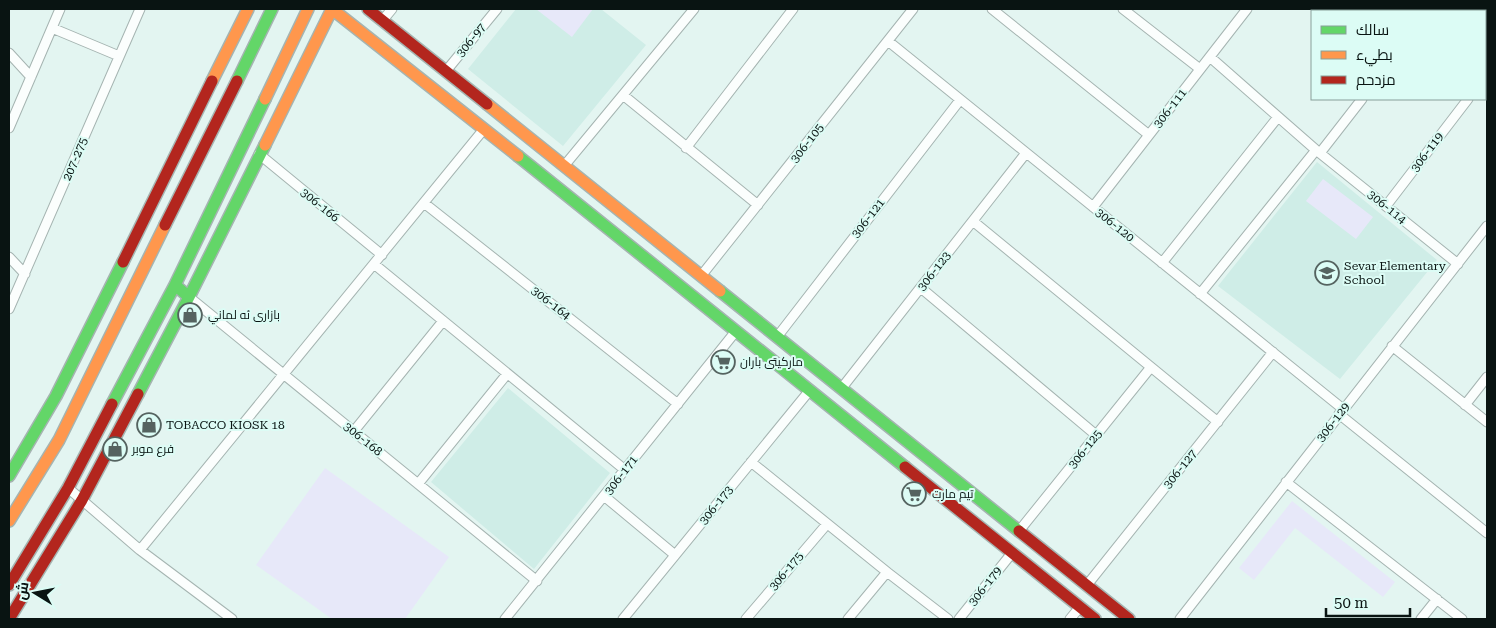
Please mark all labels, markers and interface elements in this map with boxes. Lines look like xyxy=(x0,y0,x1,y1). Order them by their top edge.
legend xyxy=(1311,10,1486,100)
street label: 306-97 xyxy=(453,20,489,60)
text: سالك xyxy=(1356,21,1389,39)
text: بطيء xyxy=(1356,46,1393,67)
text: مزدحم xyxy=(1356,71,1396,90)
street label: 306-111 xyxy=(1150,86,1190,130)
street label: 306-105 xyxy=(787,121,827,165)
street label: 306-119 xyxy=(1408,129,1446,174)
street label: 207-275 xyxy=(60,135,90,183)
street label: 306-166 xyxy=(298,185,342,225)
street label: 306-114 xyxy=(1365,187,1409,227)
street label: 306-121 xyxy=(848,196,888,240)
street label: 306-120 xyxy=(1093,205,1137,245)
street label: 306-123 xyxy=(914,249,954,293)
place label: Sevar Elementary School xyxy=(1344,259,1447,287)
school or university icon: Sevar Elementary School xyxy=(1314,260,1340,286)
street label: 306-164 xyxy=(529,283,573,323)
shop icon: بازارى ئه لماني xyxy=(177,302,203,328)
place label: بازارى ئه لماني xyxy=(208,308,280,325)
supermarket icon: ماركيتى باران xyxy=(710,349,736,375)
place label: ماركيتى باران xyxy=(740,355,803,369)
street label: 306-129 xyxy=(1313,400,1353,444)
shop icon: TOBACCO KIOSK 18 xyxy=(136,412,162,438)
place label: TOBACCO KIOSK 18 xyxy=(166,418,285,432)
street label: 306-168 xyxy=(341,419,385,459)
street label: 306-125 xyxy=(1065,427,1105,471)
shop icon: فرع موبر xyxy=(102,436,128,462)
place label: فرع موبر xyxy=(131,442,174,457)
street label: 306-127 xyxy=(1160,447,1200,491)
street label: 306-171 xyxy=(601,453,641,497)
supermarket icon: تيم مارت xyxy=(901,481,927,507)
street label: 306-173 xyxy=(696,483,736,527)
place label: تيم مارت xyxy=(932,487,974,502)
street label: 306-175 xyxy=(766,549,806,593)
street label: 306-179 xyxy=(965,564,1005,608)
north arrow xyxy=(10,568,60,618)
text: ش xyxy=(13,580,33,601)
scale bar xyxy=(1326,586,1410,618)
text: 50 m xyxy=(1334,594,1369,612)

